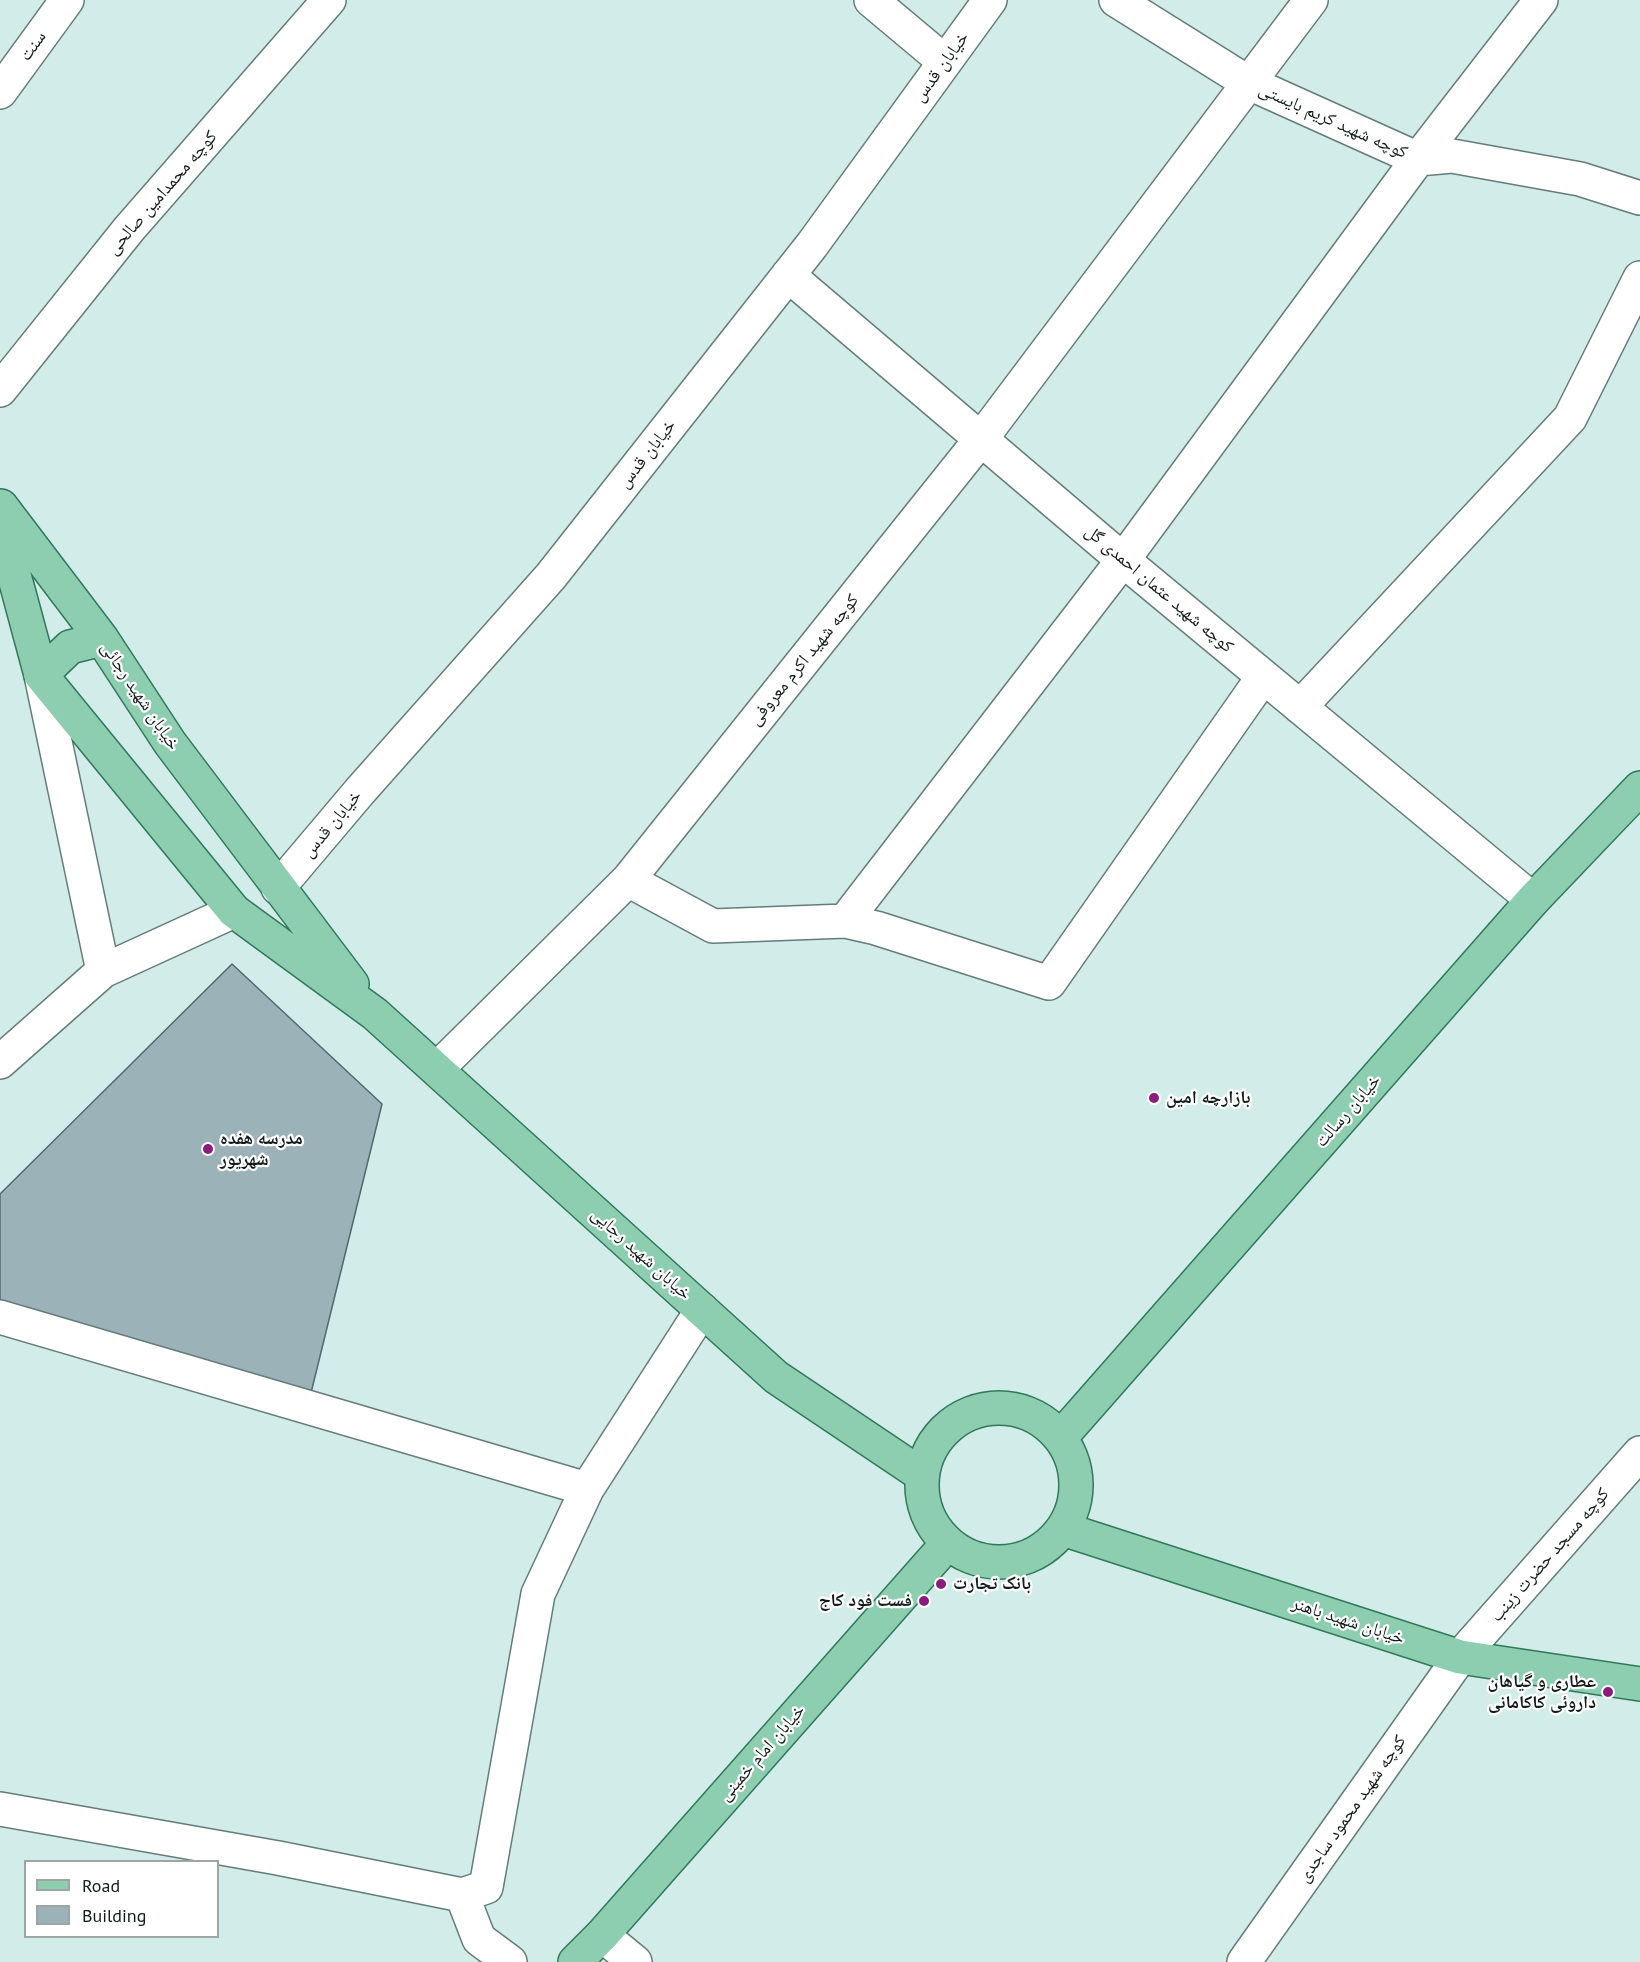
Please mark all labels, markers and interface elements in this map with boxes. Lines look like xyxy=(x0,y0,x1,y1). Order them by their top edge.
street label: سنت xyxy=(15,27,51,65)
street label: خیابان قدس xyxy=(908,28,974,106)
street label: کوچه شهید کریم بایستی xyxy=(1255,78,1411,164)
street label: کوچه محمدامین صالحی xyxy=(102,126,222,260)
street label: خیابان قدس xyxy=(613,415,681,493)
street label: کوچه شهید عثمان احمدی گل xyxy=(1080,520,1238,658)
street label: کوچه شهید اکرم معروفی xyxy=(744,590,864,730)
street label: خیابان شهید رجائی xyxy=(96,638,184,754)
street label: خیابان قدس xyxy=(297,786,367,862)
street label: خیابان رسالت xyxy=(1311,1070,1385,1152)
place label: بازارچه امین xyxy=(1166,1087,1250,1109)
marker: بازارچه امین xyxy=(1147,1091,1161,1105)
place label: مدرسه هفده شهریور xyxy=(220,1128,303,1170)
marker: مدرسه هفده شهریور xyxy=(201,1142,215,1156)
street label: خیابان شهید رجایی xyxy=(586,1203,696,1305)
street label: کوچه مسجد حضرت زینب xyxy=(1486,1484,1614,1626)
place label: بانک تجارت xyxy=(953,1573,1031,1595)
marker: بانک تجارت xyxy=(934,1577,948,1591)
place label: فست فود کاج xyxy=(819,1590,912,1612)
street label: خیابان شهید باهنر xyxy=(1289,1593,1407,1649)
marker: فست فود کاج xyxy=(917,1594,931,1608)
place label: عطاری و گیاهان داروئی کاکامانی xyxy=(1488,1671,1596,1714)
marker: عطاری و گیاهان داروئی کاکامانی xyxy=(1601,1685,1615,1699)
street label: خیابان امام خمینی xyxy=(714,1700,810,1806)
street label: کوچه شهید محمود ساجدی xyxy=(1293,1731,1411,1887)
legend xyxy=(24,1860,219,1938)
text: Road xyxy=(82,1874,120,1897)
text: Building xyxy=(82,1904,146,1927)

